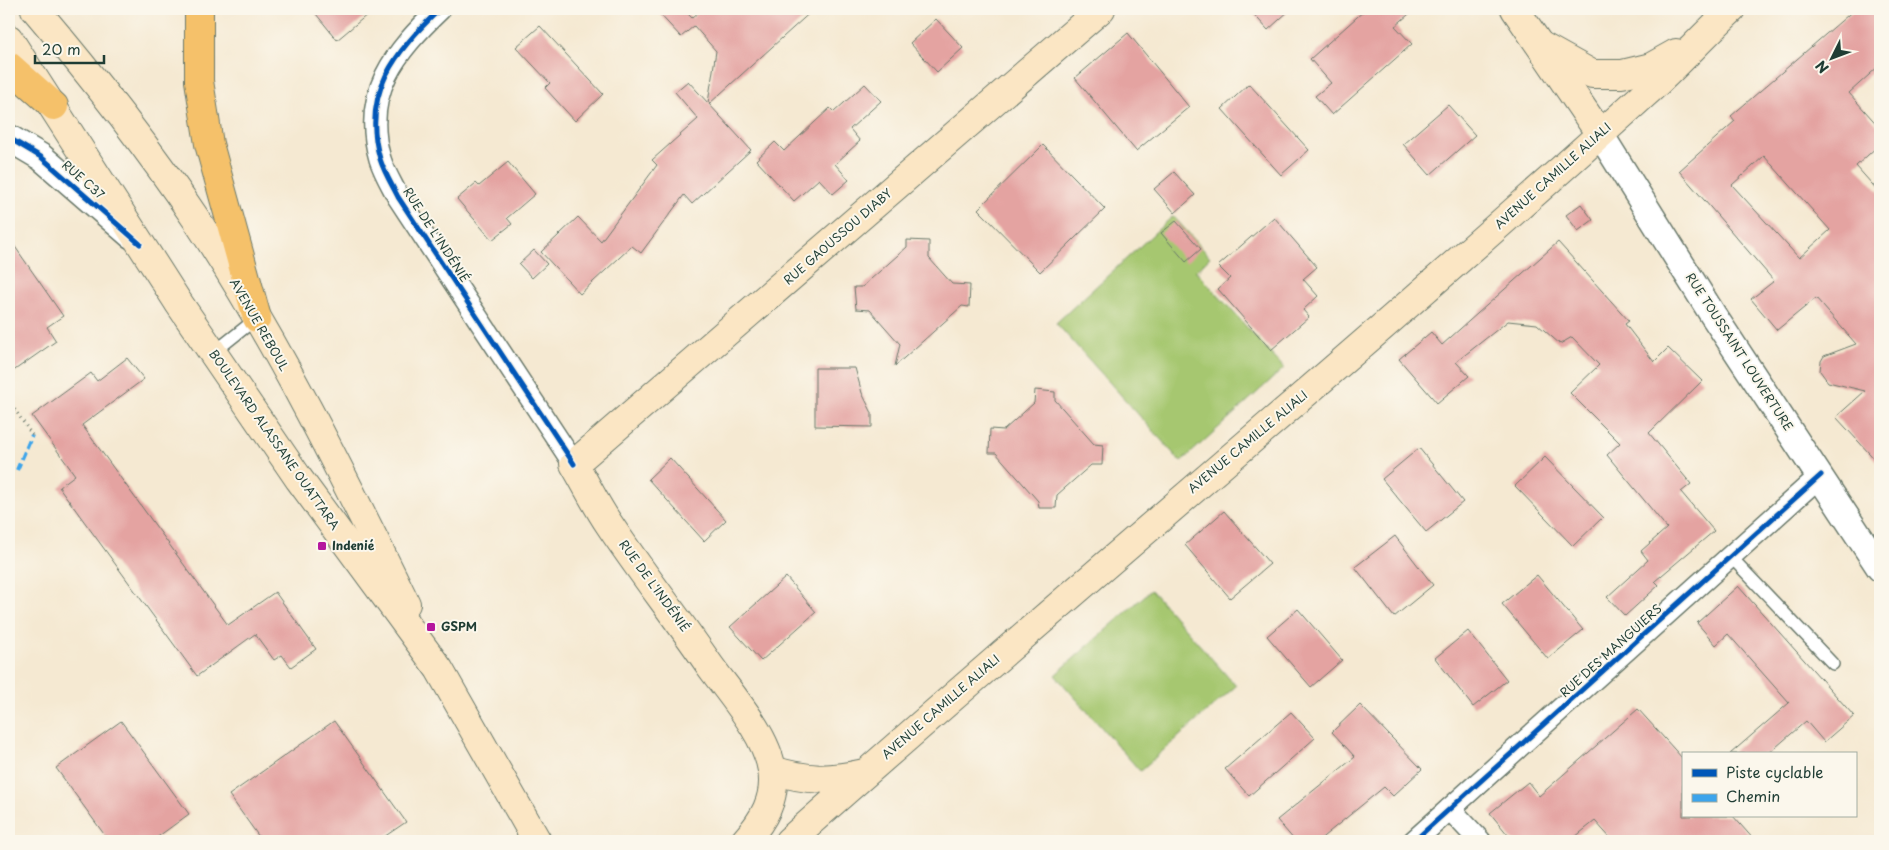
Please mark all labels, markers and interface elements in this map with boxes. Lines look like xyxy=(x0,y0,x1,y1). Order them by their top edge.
scale bar xyxy=(35,32,104,64)
north arrow xyxy=(1806,32,1856,82)
text: 20 m xyxy=(42,37,81,60)
text: N xyxy=(1810,56,1833,78)
street label: AVENUE CAMILLE ALIALI xyxy=(1490,118,1615,233)
street label: RUE C37 xyxy=(58,156,109,203)
street label: RUE DE L'INDÉNIÉ xyxy=(399,183,474,285)
street label: RUE GAOUSSOU DIABY xyxy=(779,184,896,289)
street label: RUE TOUSSAINT LOUVERTURE xyxy=(1682,269,1798,434)
street label: AVENUE REBOUL xyxy=(226,275,294,374)
street label: BOULEVARD ALASSANE OUATTARA xyxy=(205,345,345,534)
street label: AVENUE CAMILLE ALIALI xyxy=(1184,386,1311,497)
place label: Indenié xyxy=(332,536,375,554)
street label: RUE DE L'INDÉNIÉ xyxy=(615,536,694,635)
marker: Indenié xyxy=(316,540,328,552)
street label: RUE DES MANGUIERS xyxy=(1555,599,1665,701)
place label: GSPM xyxy=(441,617,477,635)
marker: GSPM xyxy=(425,621,437,633)
street label: AVENUE CAMILLE ALIALI xyxy=(877,650,1003,763)
legend xyxy=(1682,752,1856,818)
text: Piste cyclable xyxy=(1726,760,1823,783)
text: Chemin xyxy=(1726,784,1780,807)

